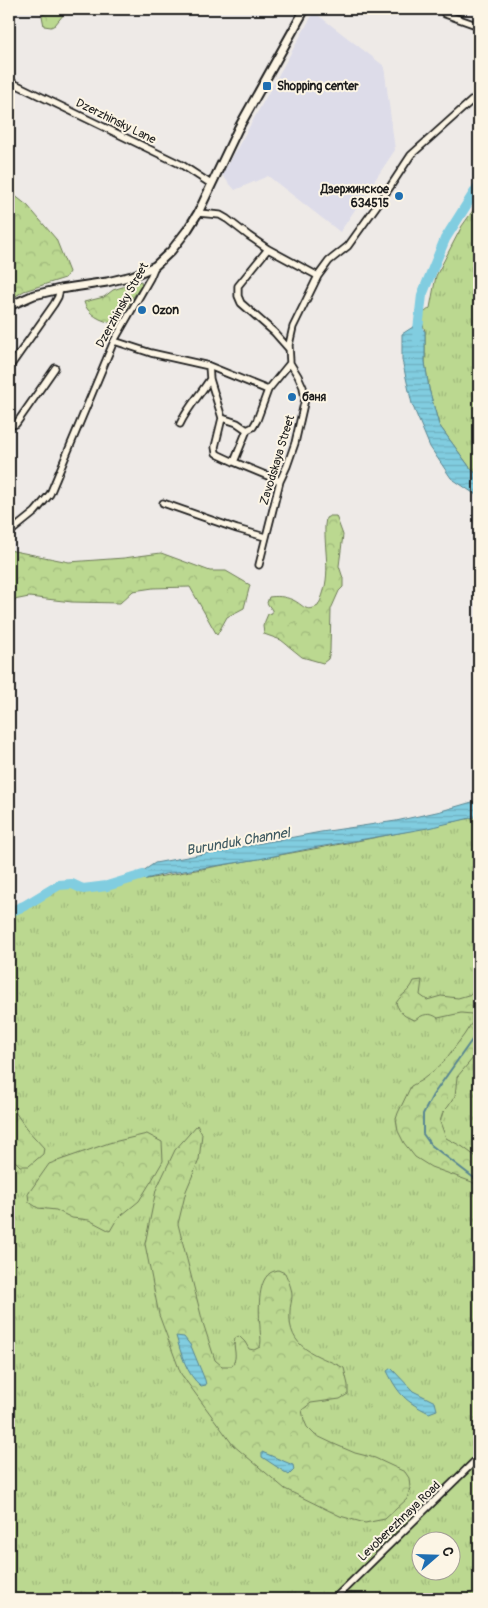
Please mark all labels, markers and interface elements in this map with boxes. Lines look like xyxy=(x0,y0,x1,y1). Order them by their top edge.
place label: Shopping center xyxy=(277,79,359,94)
marker: Shopping center xyxy=(261,80,273,92)
street label: Dzerzhinsky Lane xyxy=(73,96,158,147)
place label: Дзержинское 634515 xyxy=(320,182,390,211)
marker: Дзержинское 634515 xyxy=(393,190,405,202)
street label: Dzerzhinsky Street xyxy=(93,260,152,351)
place label: Ozon xyxy=(152,303,179,318)
marker: Ozon xyxy=(136,304,148,316)
place label: баня xyxy=(302,390,326,405)
marker: баня xyxy=(286,391,298,403)
street label: Zavodskaya Street xyxy=(257,413,298,507)
water label: Burunduk Channel xyxy=(185,824,293,859)
street label: Levoberezhnaya Road xyxy=(355,1478,444,1565)
north arrow xyxy=(410,1530,460,1580)
text: С xyxy=(438,1545,457,1559)

